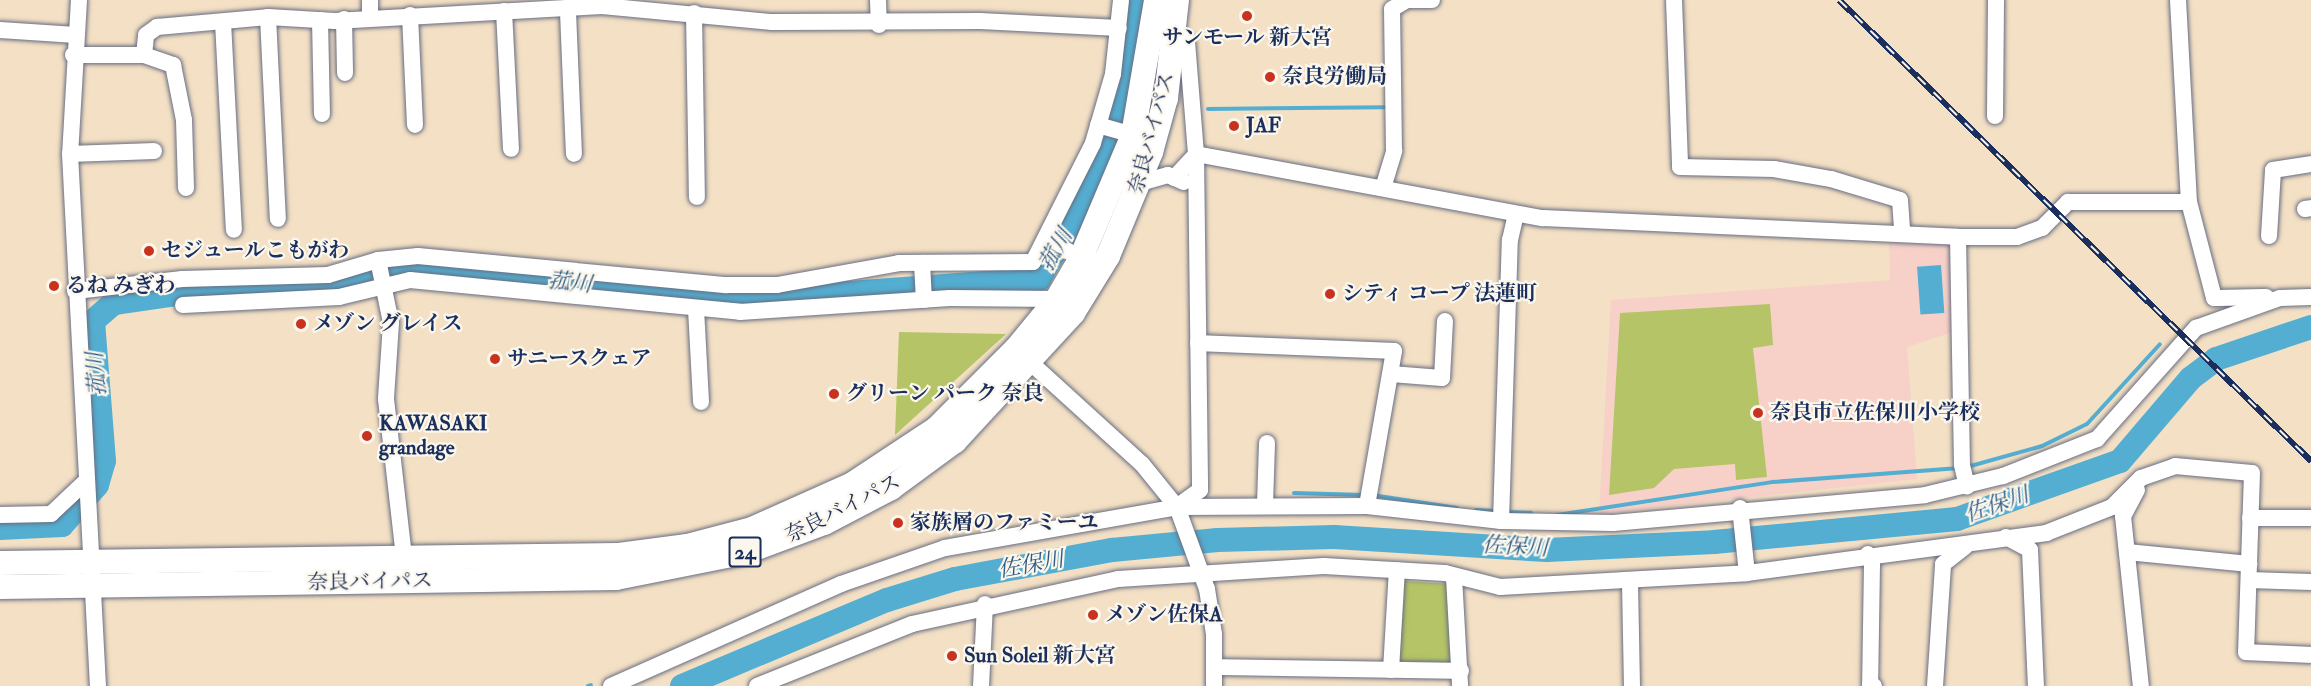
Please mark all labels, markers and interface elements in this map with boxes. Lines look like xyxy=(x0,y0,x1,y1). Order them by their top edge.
marker: サンモール 新大宮 xyxy=(1240,9,1254,23)
place label: サンモール 新大宮 xyxy=(1161,25,1333,51)
place label: 奈良労働局 xyxy=(1282,64,1387,90)
street label: 奈良バイパス xyxy=(1124,69,1180,197)
marker: 奈良労働局 xyxy=(1263,70,1277,84)
place label: JAF xyxy=(1246,113,1281,139)
marker: JAF xyxy=(1227,119,1241,133)
water label: 菰川 xyxy=(1034,224,1078,276)
place label: セジュールこもがわ xyxy=(161,238,350,264)
marker: セジュールこもがわ xyxy=(142,244,156,258)
water label: 菰川 xyxy=(547,268,593,298)
place label: るね みぎわ xyxy=(66,273,175,299)
marker: るね みぎわ xyxy=(47,279,61,293)
place label: シティ コープ 法蓮町 xyxy=(1342,281,1540,307)
marker: シティ コープ 法蓮町 xyxy=(1323,287,1337,301)
place label: メゾン グレイス xyxy=(313,311,464,337)
marker: メゾン グレイス xyxy=(294,317,308,331)
place label: サニースクェア xyxy=(507,346,654,372)
water label: 菰川 xyxy=(82,351,112,397)
marker: サニースクェア xyxy=(488,352,502,366)
place label: グリーン パーク 奈良 xyxy=(846,381,1044,407)
marker: グリーン パーク 奈良 xyxy=(827,387,841,401)
place label: 奈良市立佐保川小学校 xyxy=(1770,400,1980,426)
marker: 奈良市立佐保川小学校 xyxy=(1751,406,1765,420)
place label: KAWASAKI grandage xyxy=(379,411,487,461)
marker: KAWASAKI grandage xyxy=(360,429,374,443)
street label: 奈良バイパス xyxy=(781,469,905,549)
water label: 佐保川 xyxy=(1962,482,2032,528)
place label: 家族層のファミーユ xyxy=(910,510,1099,536)
marker: 家族層のファミーユ xyxy=(891,516,905,530)
water label: 佐保川 xyxy=(1481,532,1549,562)
road number: 24 xyxy=(728,535,762,569)
water label: 佐保川 xyxy=(996,546,1066,584)
street label: 奈良バイパス xyxy=(307,568,433,596)
place label: メゾン佐保A xyxy=(1105,602,1223,628)
marker: メゾン佐保A xyxy=(1086,608,1100,622)
place label: Sun Soleil 新大宮 xyxy=(964,643,1116,669)
marker: Sun Soleil 新大宮 xyxy=(945,649,959,663)

